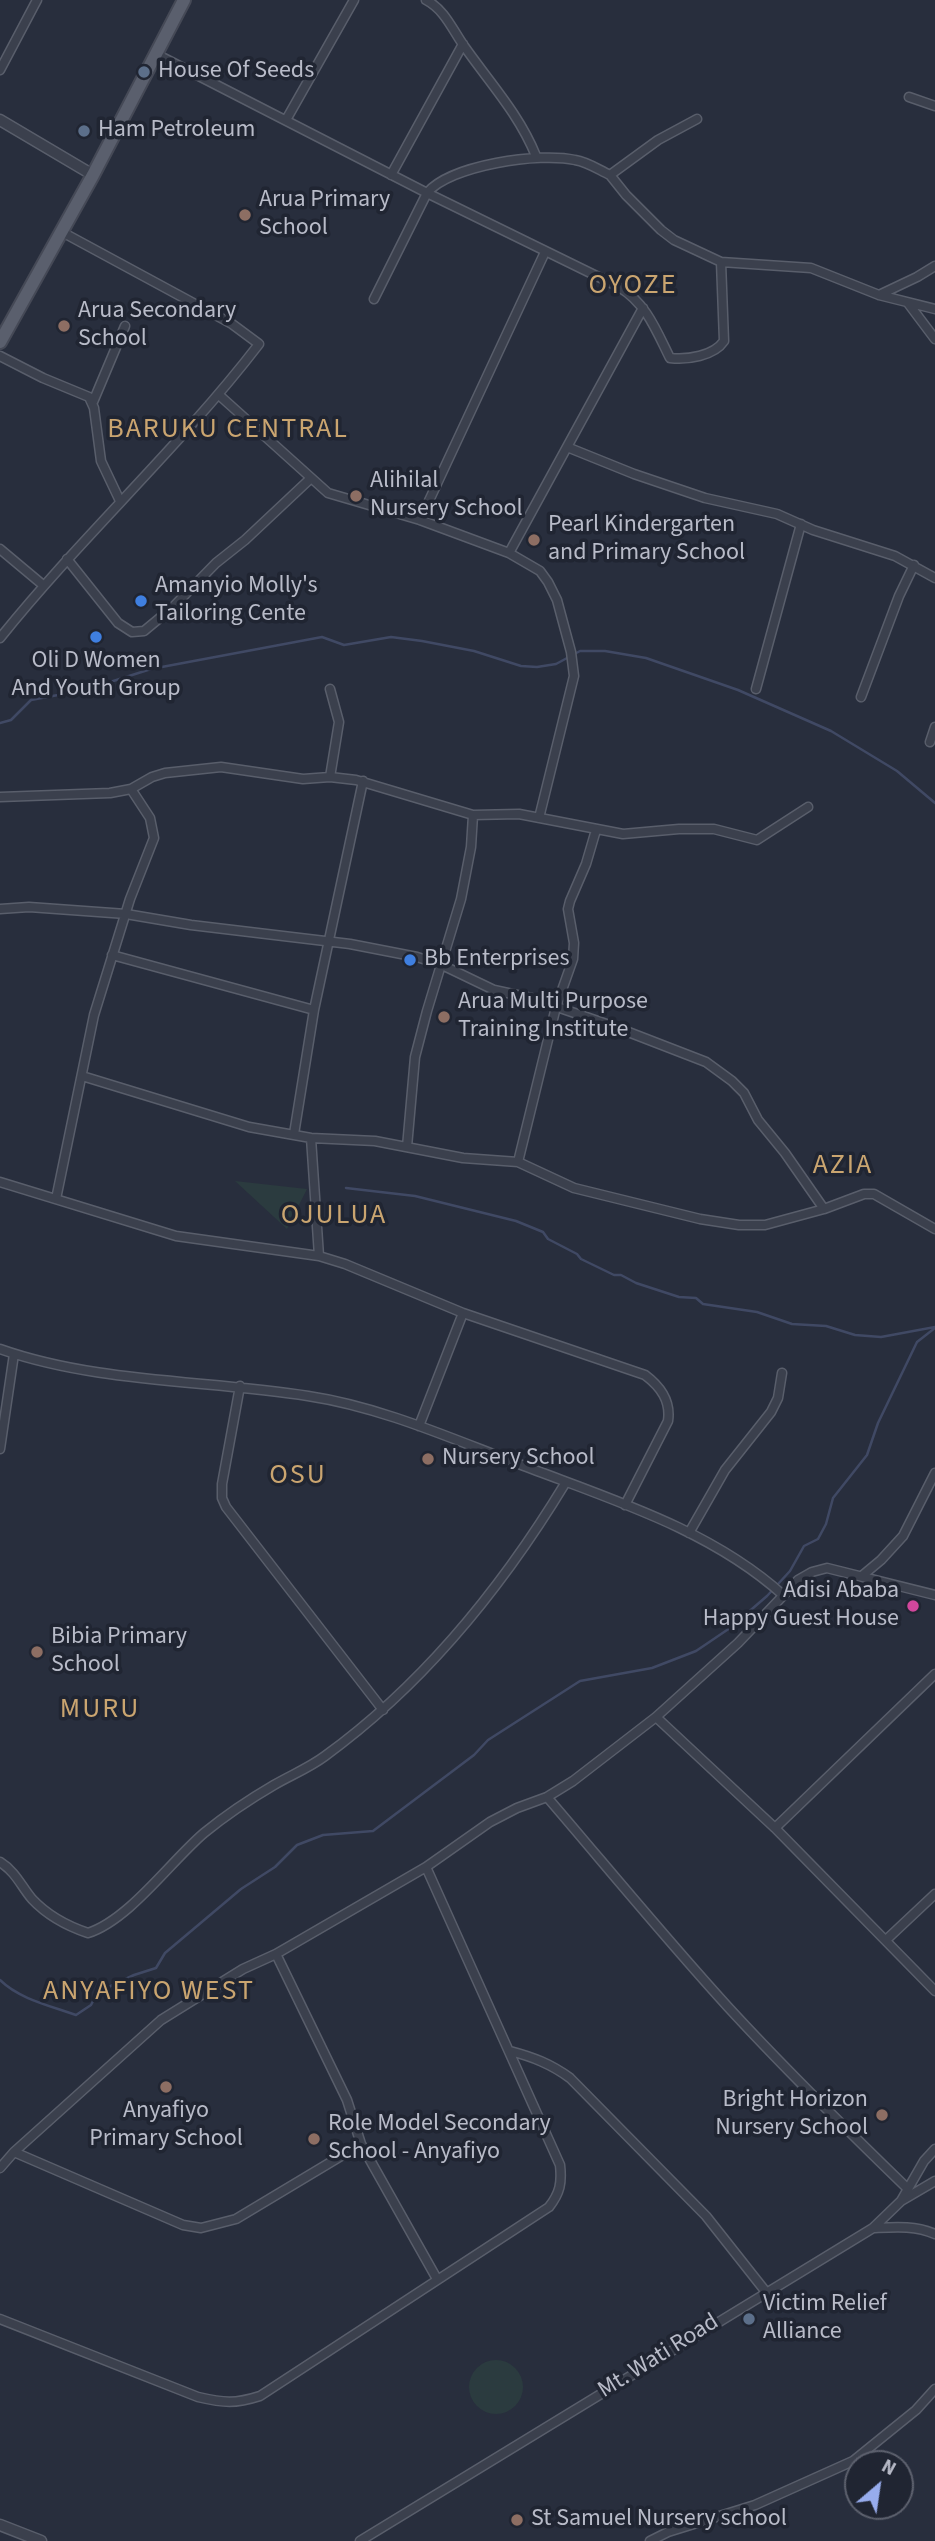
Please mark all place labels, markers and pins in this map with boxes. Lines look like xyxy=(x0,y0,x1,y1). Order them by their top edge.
place label: House Of Seeds xyxy=(158,58,314,86)
marker: House Of Seeds xyxy=(136,64,152,80)
place label: Ham Petroleum xyxy=(98,117,255,145)
marker: Ham Petroleum xyxy=(76,123,92,139)
place label: Arua Primary School xyxy=(259,187,390,243)
marker: Arua Primary School xyxy=(237,207,253,223)
place label: Arua Secondary School xyxy=(78,298,236,354)
marker: Arua Secondary School xyxy=(56,318,72,334)
place label: Alihilal Nursery School xyxy=(370,468,523,524)
marker: Alihilal Nursery School xyxy=(348,488,364,504)
place label: Pearl Kindergarten and Primary School xyxy=(548,512,745,568)
marker: Pearl Kindergarten and Primary School xyxy=(526,532,542,548)
place label: Amanyio Molly's Tailoring Cente xyxy=(155,573,318,629)
marker: Amanyio Molly's Tailoring Cente xyxy=(133,593,149,609)
marker: Oli D Women And Youth Group xyxy=(88,629,104,645)
place label: Oli D Women And Youth Group xyxy=(11,648,181,704)
place label: Bb Enterprises xyxy=(424,946,570,974)
marker: Bb Enterprises xyxy=(402,952,418,968)
place label: Arua Multi Purpose Training Institute xyxy=(458,989,648,1045)
marker: Arua Multi Purpose Training Institute xyxy=(436,1009,452,1025)
place label: Nursery School xyxy=(442,1445,595,1473)
marker: Nursery School xyxy=(420,1451,436,1467)
place label: Adisi Ababa Happy Guest House xyxy=(703,1578,899,1634)
marker: Adisi Ababa Happy Guest House xyxy=(905,1598,921,1614)
place label: Bibia Primary School xyxy=(51,1624,187,1680)
marker: Bibia Primary School xyxy=(29,1644,45,1660)
marker: Anyafiyo Primary School xyxy=(158,2079,174,2095)
place label: Bright Horizon Nursery School xyxy=(715,2087,868,2143)
place label: Anyafiyo Primary School xyxy=(89,2098,243,2154)
marker: Bright Horizon Nursery School xyxy=(874,2107,890,2123)
place label: Role Model Secondary School - Anyafiyo xyxy=(328,2111,551,2167)
marker: Role Model Secondary School - Anyafiyo xyxy=(306,2131,322,2147)
place label: Victim Relief Alliance xyxy=(763,2291,887,2347)
marker: Victim Relief Alliance xyxy=(741,2311,757,2327)
place label: St Samuel Nursery school xyxy=(531,2506,787,2534)
marker: St Samuel Nursery school xyxy=(509,2512,525,2528)

